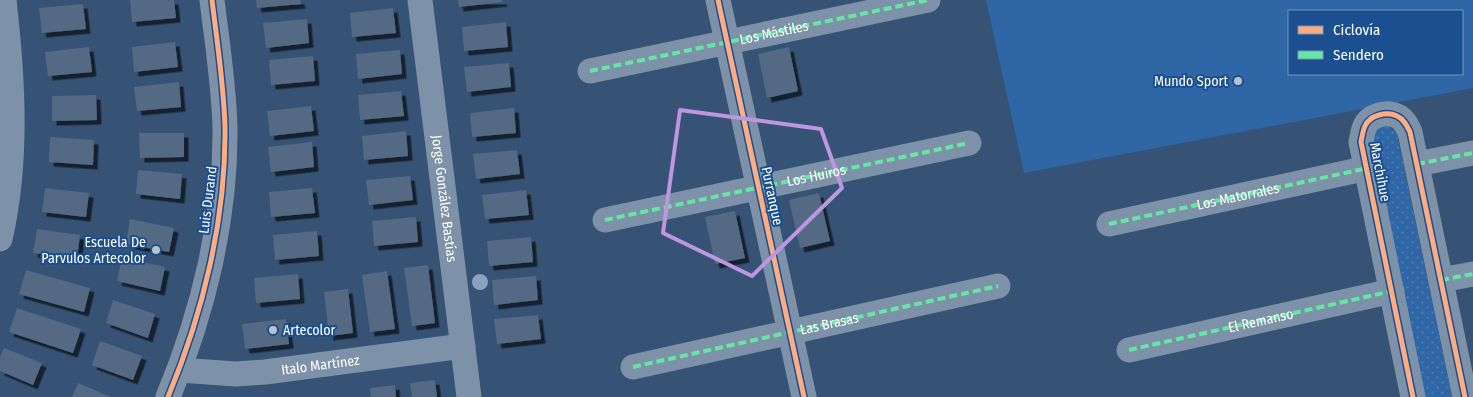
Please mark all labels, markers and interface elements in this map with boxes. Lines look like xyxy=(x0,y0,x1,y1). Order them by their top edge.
legend xyxy=(1288,10,1463,75)
street label: Los Mástiles xyxy=(738,17,810,48)
text: Ciclovía xyxy=(1333,21,1380,39)
text: Sendero xyxy=(1333,46,1384,64)
place label: Mundo Sport xyxy=(1154,73,1228,90)
marker: Mundo Sport xyxy=(1232,75,1244,87)
street label: Jorge González Bastías xyxy=(428,134,461,263)
street label: Marchihue xyxy=(1366,141,1394,203)
street label: Los Huiros xyxy=(785,161,847,190)
street label: Luis Durand xyxy=(195,165,221,235)
street label: Purranque xyxy=(757,165,787,227)
street label: Los Matorrales xyxy=(1195,179,1281,213)
place label: Escuela De Parvulos Artecolor xyxy=(41,234,146,267)
marker: Escuela De Parvulos Artecolor xyxy=(150,244,162,256)
street label: El Remanso xyxy=(1227,305,1295,336)
street label: Las Brasas xyxy=(798,309,860,338)
place label: Artecolor xyxy=(283,322,336,339)
marker: Artecolor xyxy=(267,324,279,336)
street label: Italo Martínez xyxy=(280,351,361,378)

